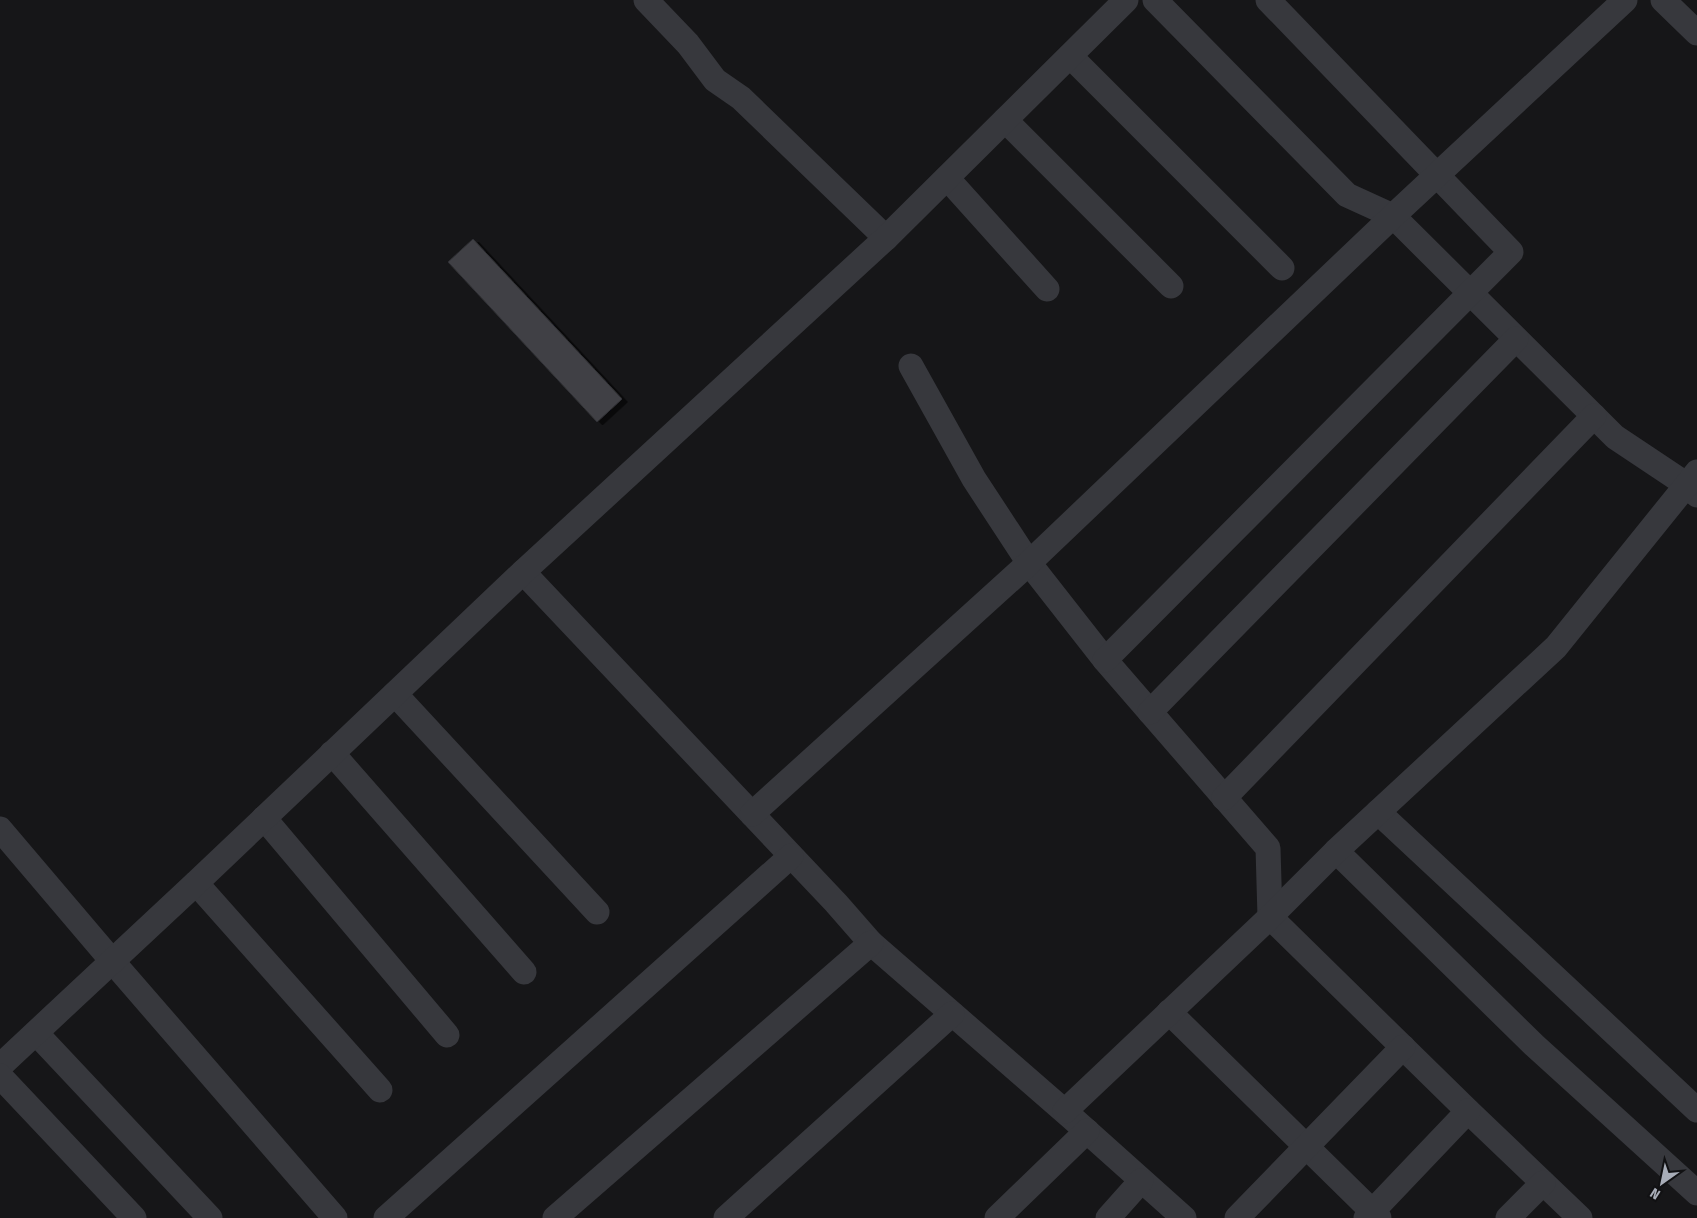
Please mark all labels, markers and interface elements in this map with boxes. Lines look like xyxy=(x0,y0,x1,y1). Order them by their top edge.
north arrow xyxy=(1637,1158,1687,1208)
text: N xyxy=(1647,1184,1663,1203)

